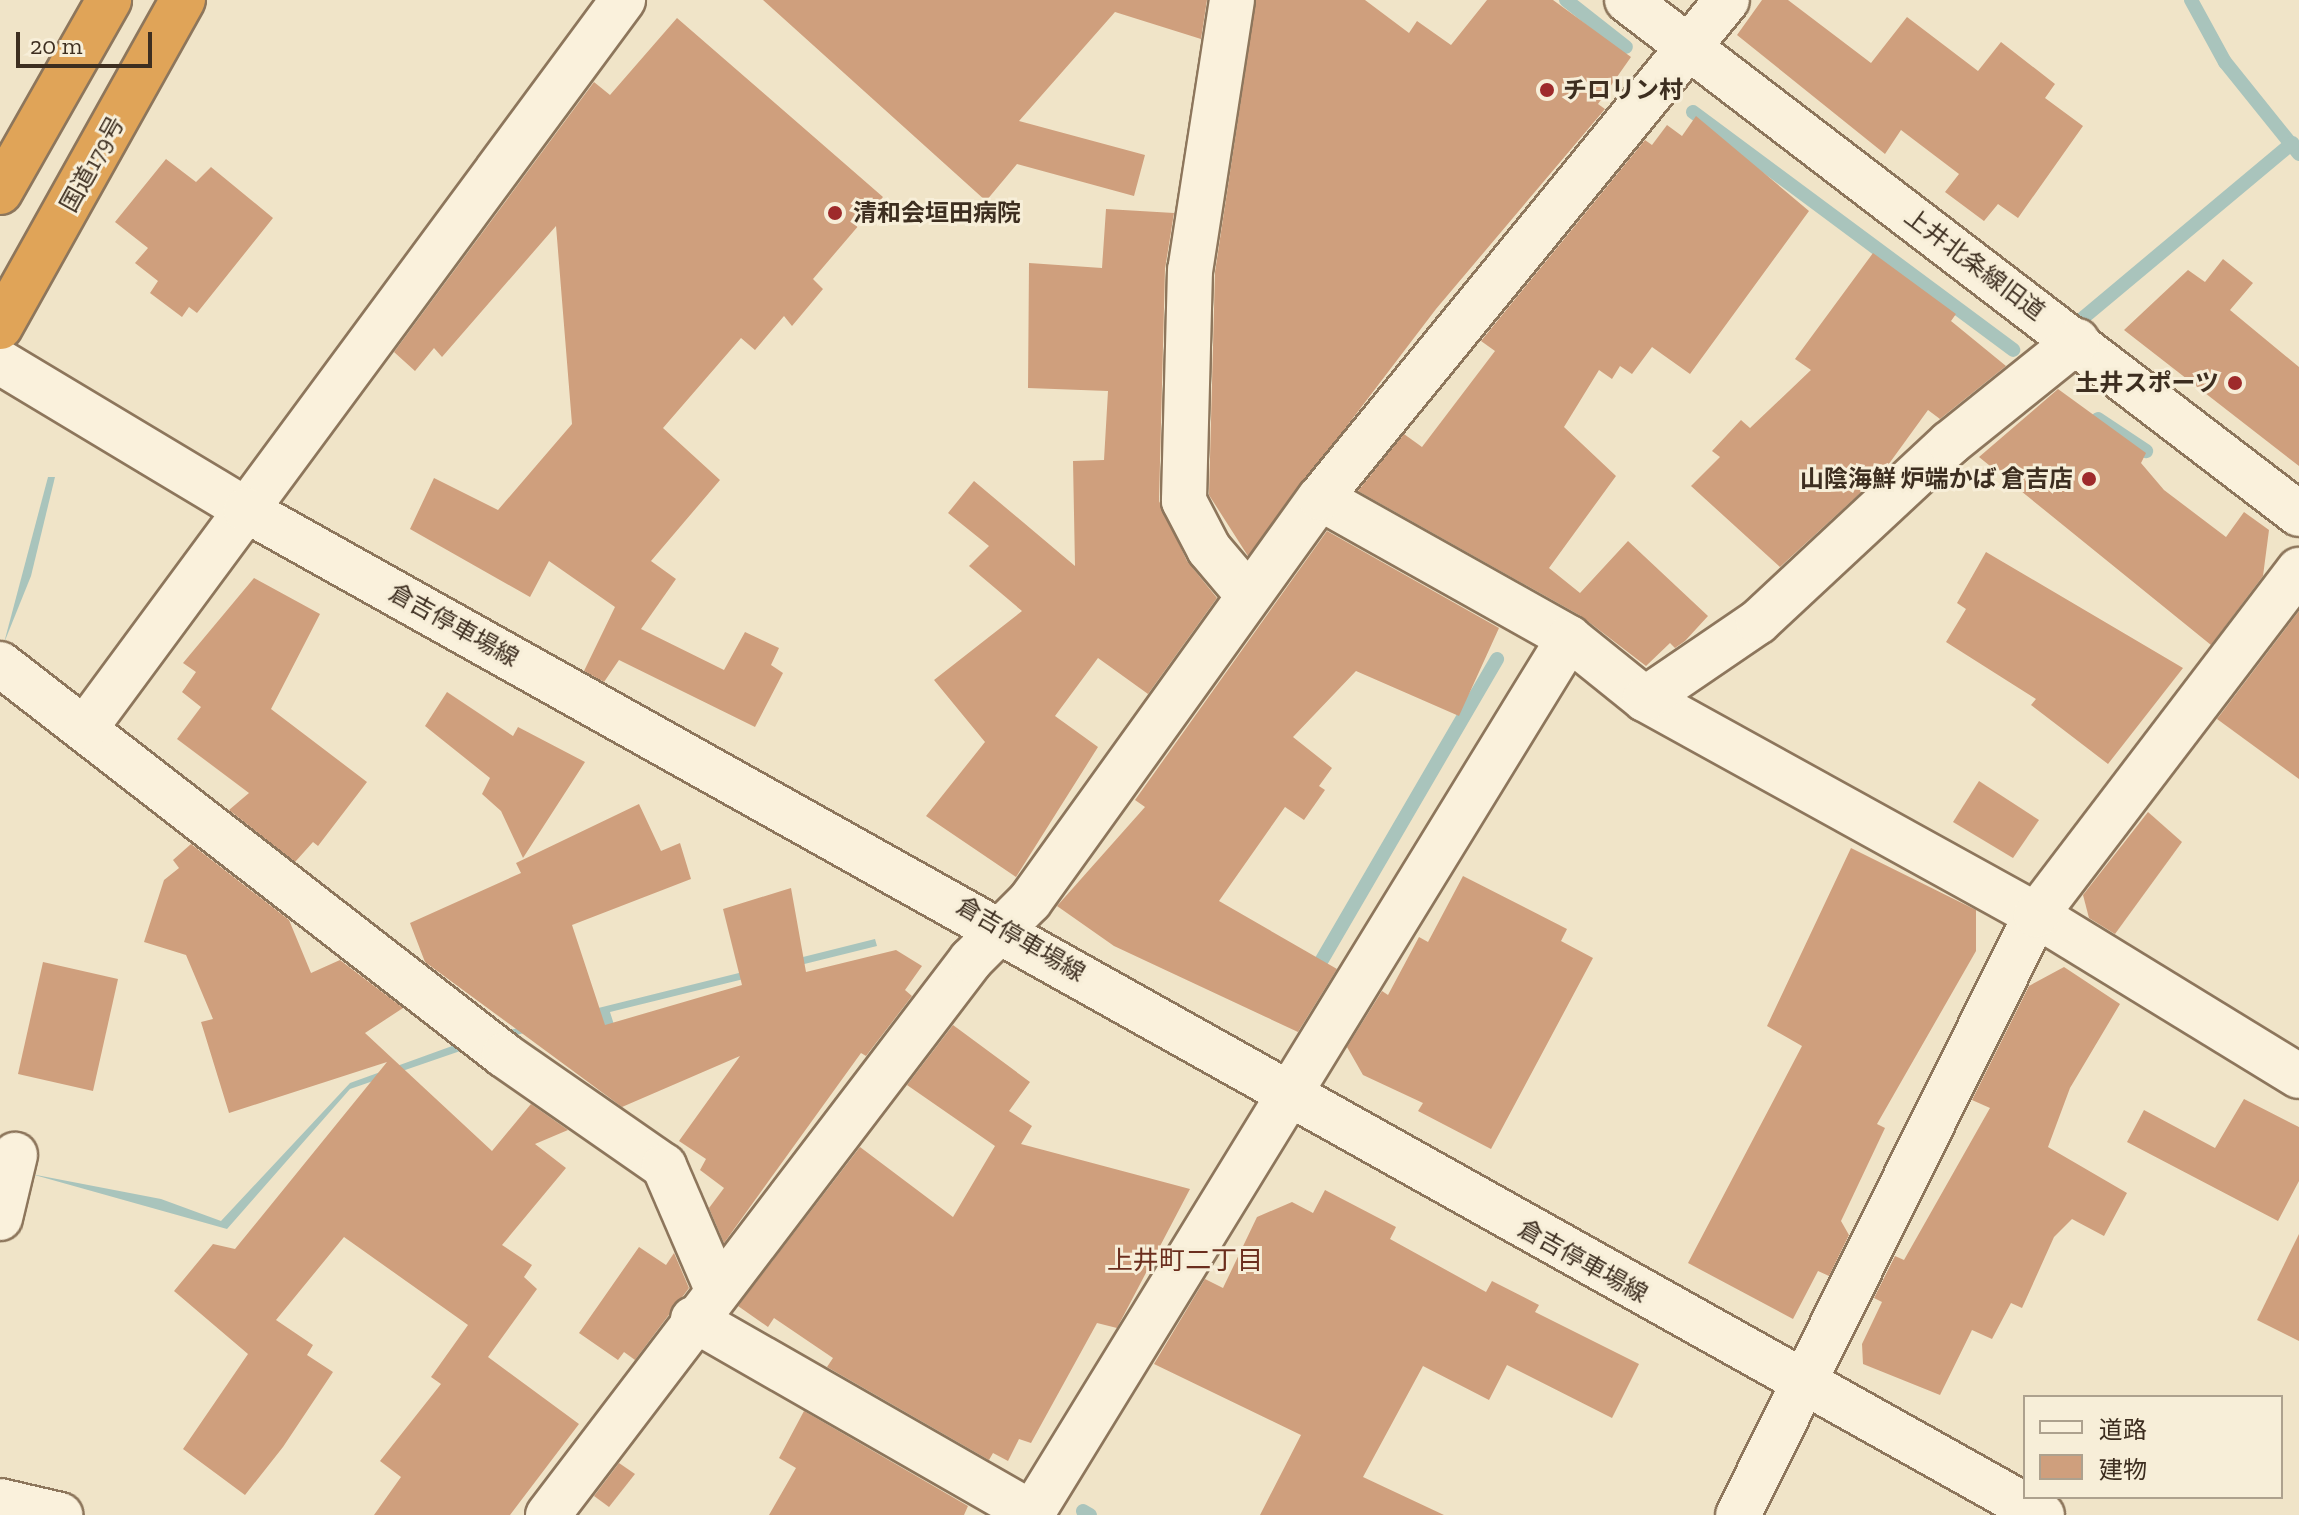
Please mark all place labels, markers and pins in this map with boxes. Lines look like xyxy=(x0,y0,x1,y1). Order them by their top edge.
place label: チロリン村 xyxy=(1563,76,1683,104)
marker: チロリン村 xyxy=(1538,81,1556,99)
place label: 清和会垣田病院 xyxy=(853,199,1021,227)
marker: 清和会垣田病院 xyxy=(824,202,846,224)
place label: 土井スポーツ xyxy=(2075,369,2219,397)
marker: 土井スポーツ xyxy=(2226,374,2244,392)
place label: 山陰海鮮 炉端かば 倉吉店 xyxy=(1800,465,2073,493)
marker: 山陰海鮮 炉端かば 倉吉店 xyxy=(2080,470,2098,488)

